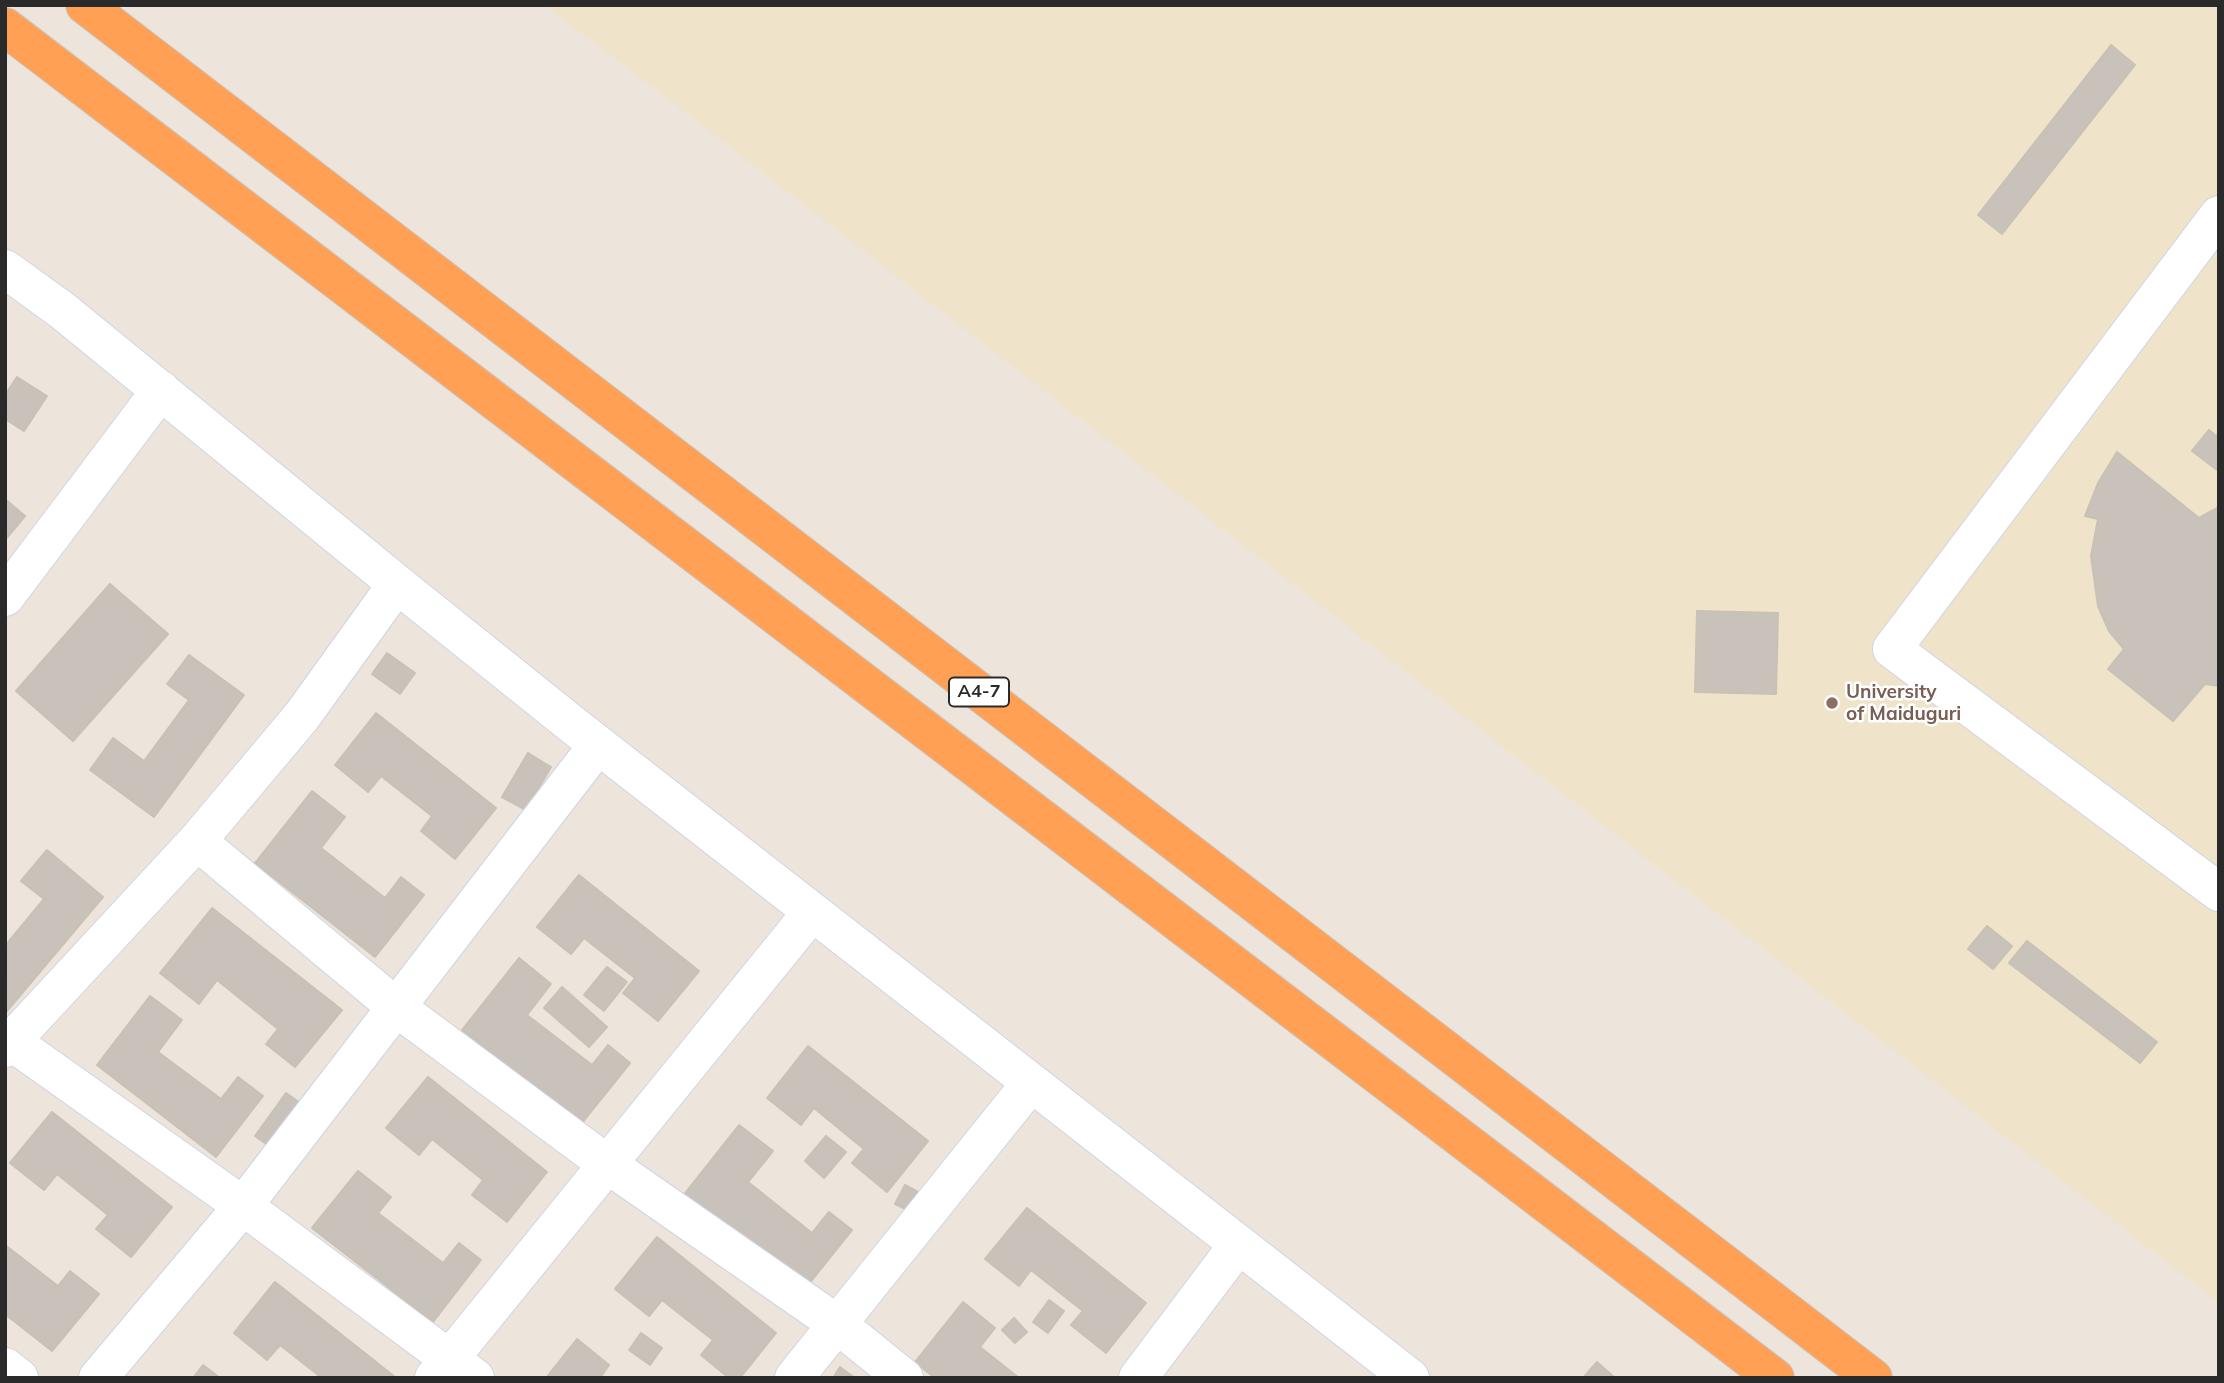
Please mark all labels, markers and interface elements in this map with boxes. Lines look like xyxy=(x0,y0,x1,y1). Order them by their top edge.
road number: A4-7 xyxy=(949,678,1009,706)
place label: University of Maiduguri xyxy=(1846,681,1961,725)
marker: University of Maiduguri xyxy=(1824,695,1840,711)

